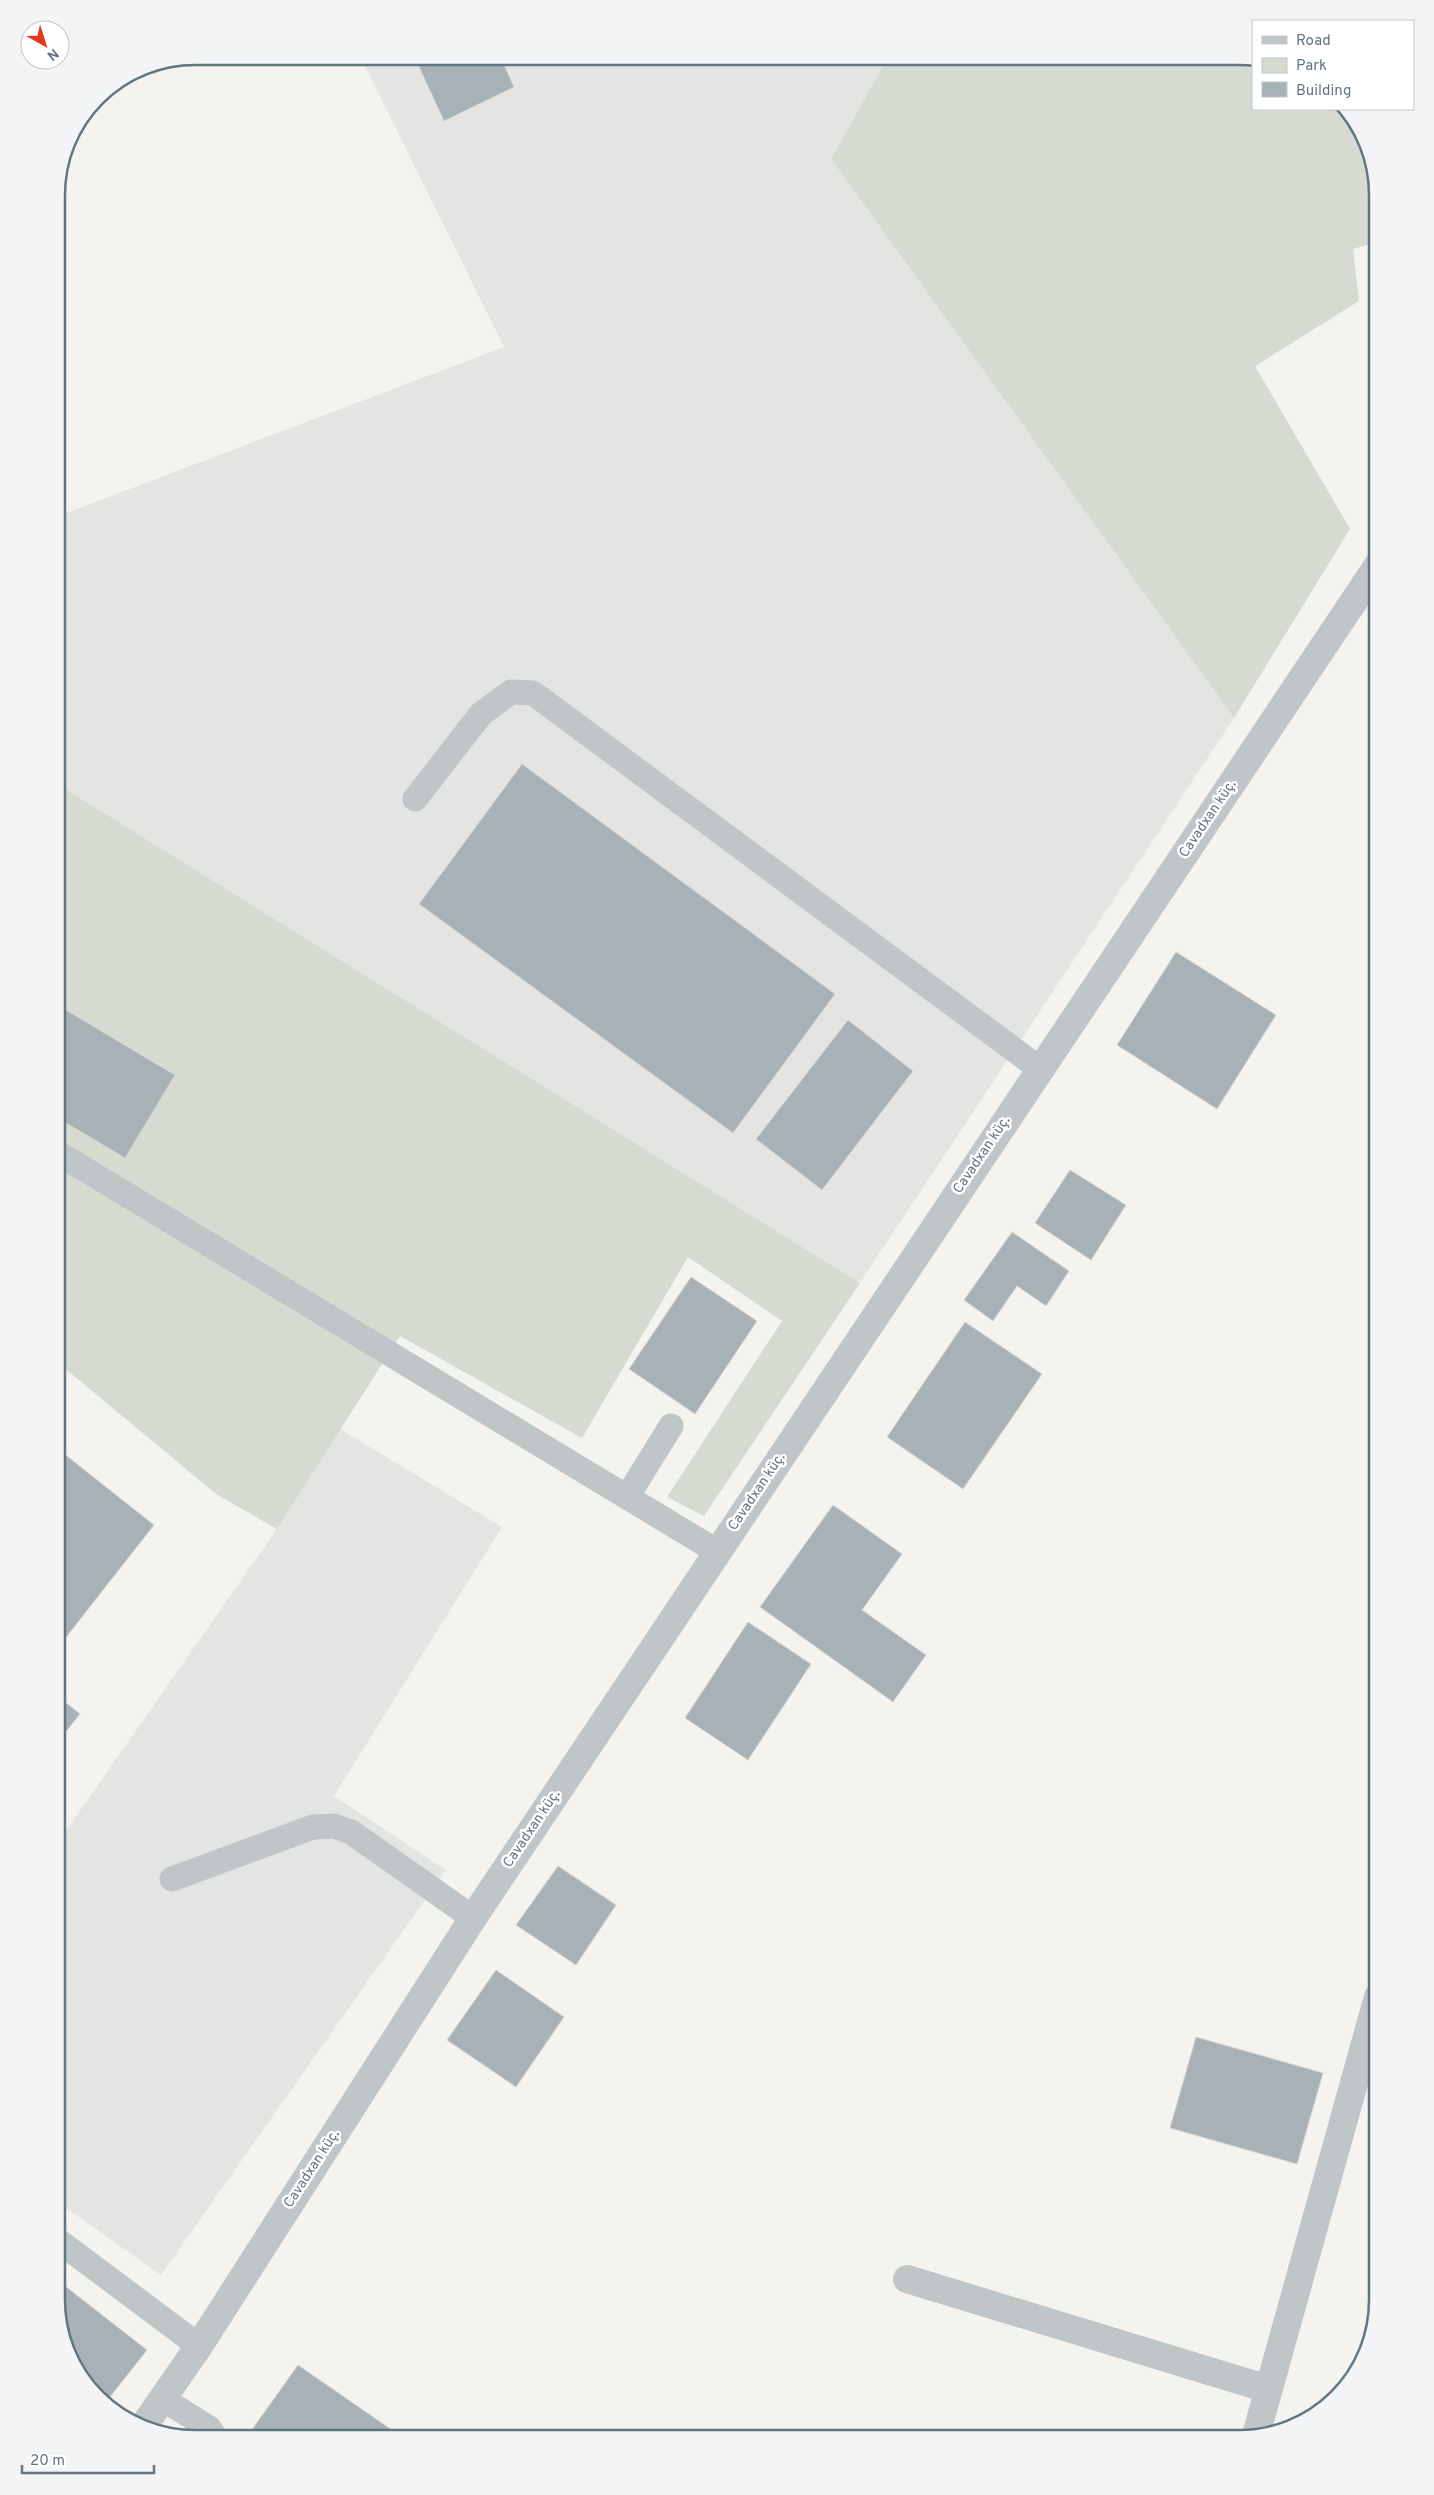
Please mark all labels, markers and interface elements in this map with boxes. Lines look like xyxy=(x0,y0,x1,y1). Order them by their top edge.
north arrow xyxy=(20,20,70,70)
legend xyxy=(1252,20,1414,110)
text: Road xyxy=(1296,32,1331,51)
text: N xyxy=(43,44,61,64)
text: Park xyxy=(1296,57,1327,76)
text: Building xyxy=(1296,82,1351,101)
street label: Cavadxan küç. xyxy=(1176,777,1240,861)
street label: Cavadxan küç. xyxy=(950,1113,1014,1197)
street label: Cavadxan küç. xyxy=(725,1450,789,1534)
street label: Cavadxan küç. xyxy=(500,1787,564,1871)
street label: Cavadxan küç. xyxy=(280,2127,344,2211)
scale bar xyxy=(22,2442,155,2474)
text: 20 m xyxy=(30,2452,65,2471)

